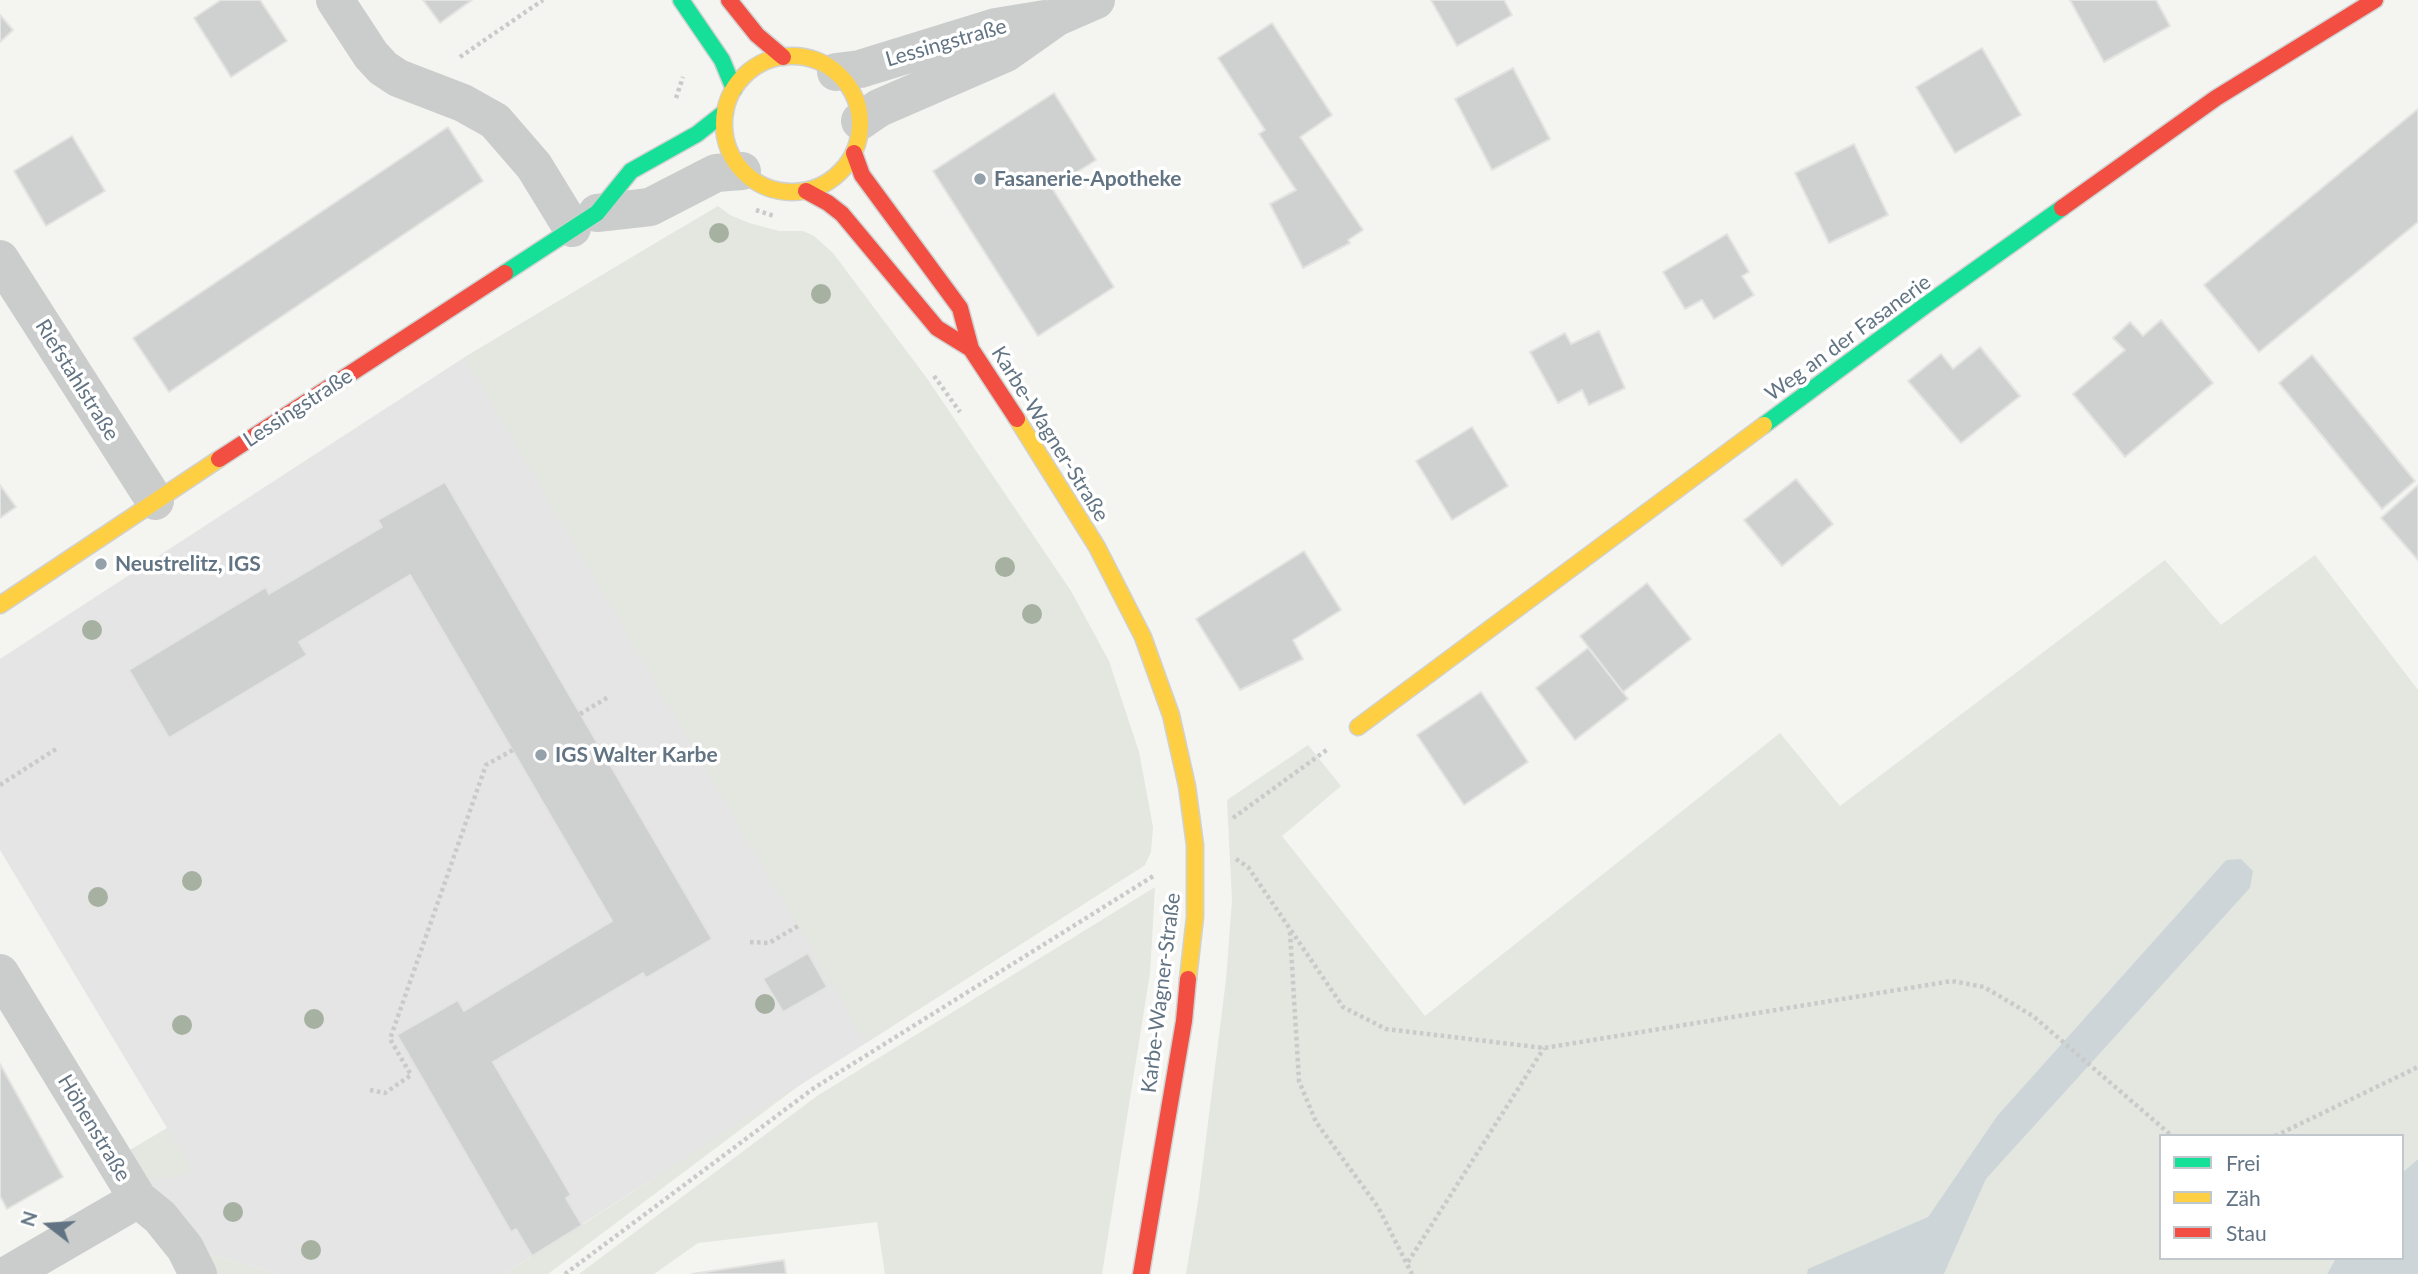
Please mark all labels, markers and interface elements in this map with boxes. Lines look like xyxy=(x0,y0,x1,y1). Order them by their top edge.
street label: Lessingstraße xyxy=(883,14,1009,72)
place label: Fasanerie-Apotheke xyxy=(994,166,1181,192)
marker: Fasanerie-Apotheke xyxy=(972,171,988,187)
street label: Weg an der Fasanerie xyxy=(1760,270,1936,406)
street label: Riefstahlstraße xyxy=(30,315,124,445)
street label: Karbe-Wagner-Straße xyxy=(986,342,1114,526)
street label: Lessingstraße xyxy=(239,363,357,453)
place label: Neustrelitz, IGS xyxy=(115,551,261,577)
marker: Neustrelitz, IGS xyxy=(93,556,109,572)
place label: IGS Walter Karbe xyxy=(555,742,718,768)
marker: IGS Walter Karbe xyxy=(533,747,549,763)
street label: Karbe-Wagner-Straße xyxy=(1136,891,1186,1095)
street label: Höhenstraße xyxy=(52,1070,136,1186)
legend xyxy=(2159,1134,2404,1260)
text: Frei xyxy=(2226,1150,2260,1175)
text: Zäh xyxy=(2226,1185,2261,1210)
north arrow xyxy=(14,1190,84,1260)
text: N xyxy=(15,1208,42,1229)
text: Stau xyxy=(2226,1220,2267,1245)

